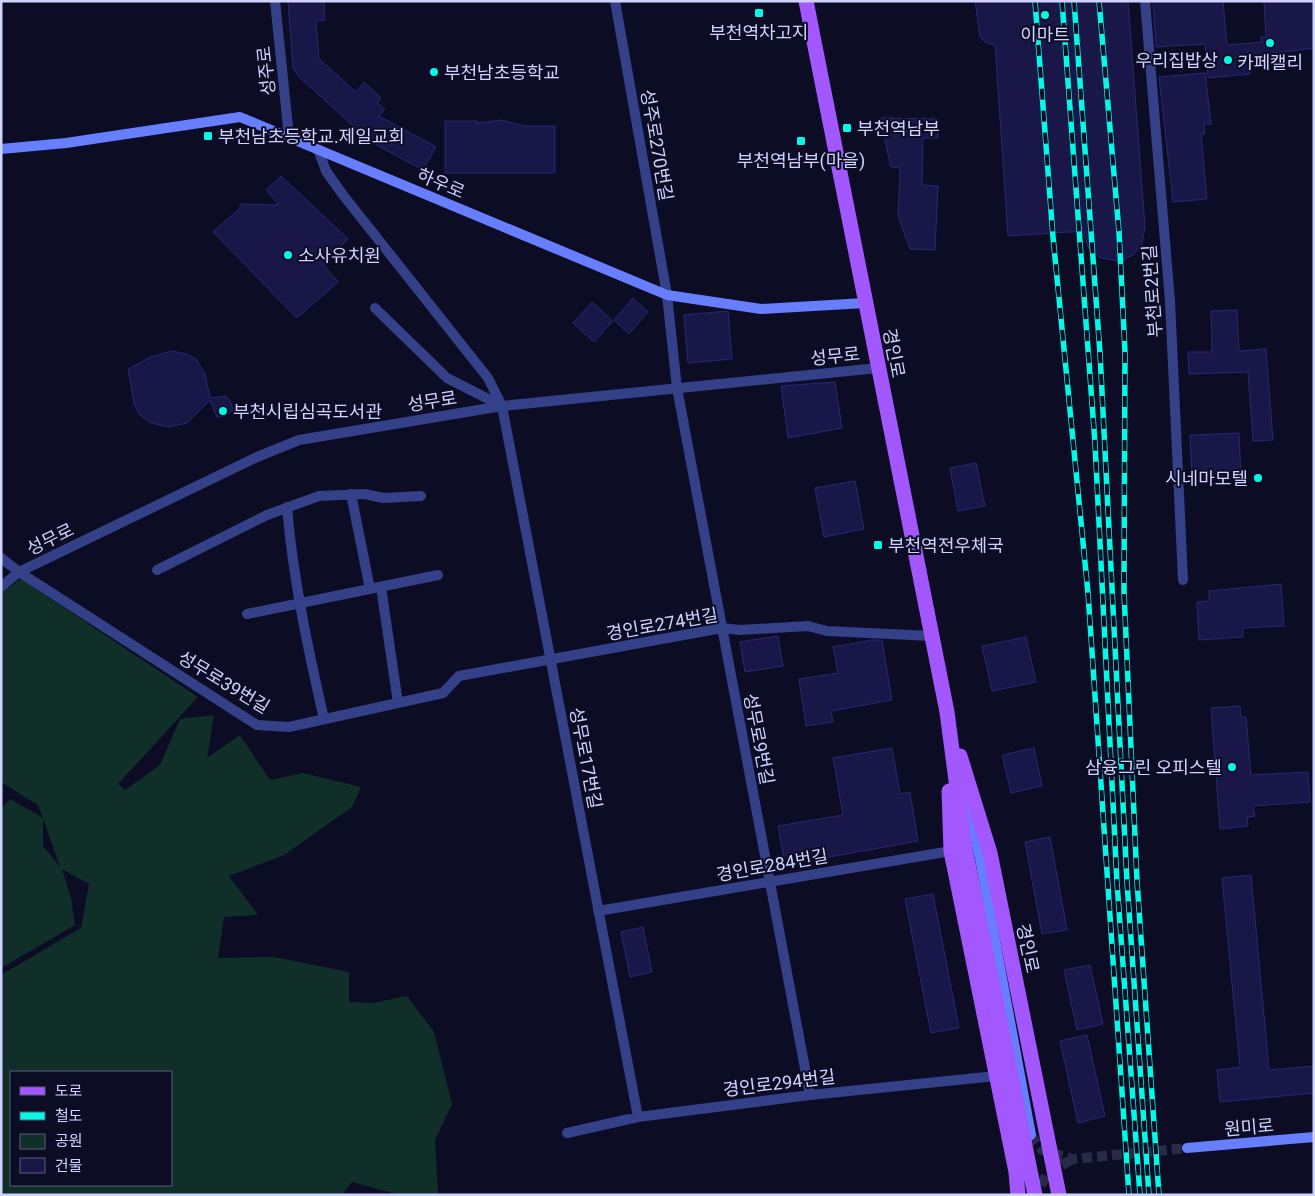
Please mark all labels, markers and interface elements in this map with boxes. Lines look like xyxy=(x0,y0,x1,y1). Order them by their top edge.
marker: 부천역차고지 xyxy=(753,7,765,19)
marker: 이마트 xyxy=(1039,9,1051,21)
place label: 부천역차고지 xyxy=(709,22,809,43)
place label: 이마트 xyxy=(1020,24,1070,45)
marker: 카페캘리 xyxy=(1264,37,1276,49)
street label: 성주로 xyxy=(253,45,279,97)
place label: 우리집밥상 xyxy=(1135,50,1218,71)
place label: 카페캘리 xyxy=(1237,52,1303,73)
marker: 우리집밥상 xyxy=(1222,54,1234,66)
place label: 부천남초등학교 xyxy=(444,62,560,83)
marker: 부천남초등학교 xyxy=(428,66,440,78)
street label: 성주로270번길 xyxy=(637,87,677,203)
place label: 부천역남부 xyxy=(857,118,940,139)
marker: 부천역남부 xyxy=(841,122,853,134)
place label: 부천남초등학교.제일교회 xyxy=(218,126,405,147)
marker: 부천남초등학교.제일교회 xyxy=(202,130,214,142)
marker: 부천역남부(마을) xyxy=(795,135,807,147)
place label: 부천역남부(마을) xyxy=(737,150,865,172)
street label: 하우로 xyxy=(414,164,468,202)
street label: 부천로2번길 xyxy=(1138,244,1166,338)
place label: 소사유치원 xyxy=(298,245,381,266)
marker: 소사유치원 xyxy=(282,249,294,261)
street label: 경인로 xyxy=(879,327,909,379)
street label: 성무로 xyxy=(809,343,861,369)
street label: 성무로 xyxy=(406,387,458,415)
place label: 부천시립심곡도서관 xyxy=(233,401,382,422)
marker: 부천시립심곡도서관 xyxy=(217,405,229,417)
place label: 시네마모텔 xyxy=(1165,468,1248,489)
marker: 시네마모텔 xyxy=(1252,472,1264,484)
street label: 성무로 xyxy=(23,519,77,559)
place label: 부천역전우체국 xyxy=(888,535,1004,556)
marker: 부천역전우체국 xyxy=(872,539,884,551)
street label: 경인로274번길 xyxy=(604,604,720,644)
street label: 성무로39번길 xyxy=(174,646,274,718)
street label: 성무로9번길 xyxy=(740,691,778,787)
street label: 성무로17번길 xyxy=(566,705,606,811)
place label: 삼융그린 오피스텔 xyxy=(1085,757,1222,778)
marker: 삼융그린 오피스텔 xyxy=(1226,761,1238,773)
street label: 경인로284번길 xyxy=(714,845,830,885)
street label: 경인로 xyxy=(1013,922,1043,974)
street label: 경인로294번길 xyxy=(722,1066,836,1100)
legend xyxy=(10,1071,172,1186)
text: 도로 xyxy=(55,1082,83,1100)
text: 철도 xyxy=(55,1107,83,1125)
street label: 원미로 xyxy=(1223,1114,1275,1140)
text: 공원 xyxy=(55,1132,83,1150)
text: 건물 xyxy=(55,1157,83,1175)

